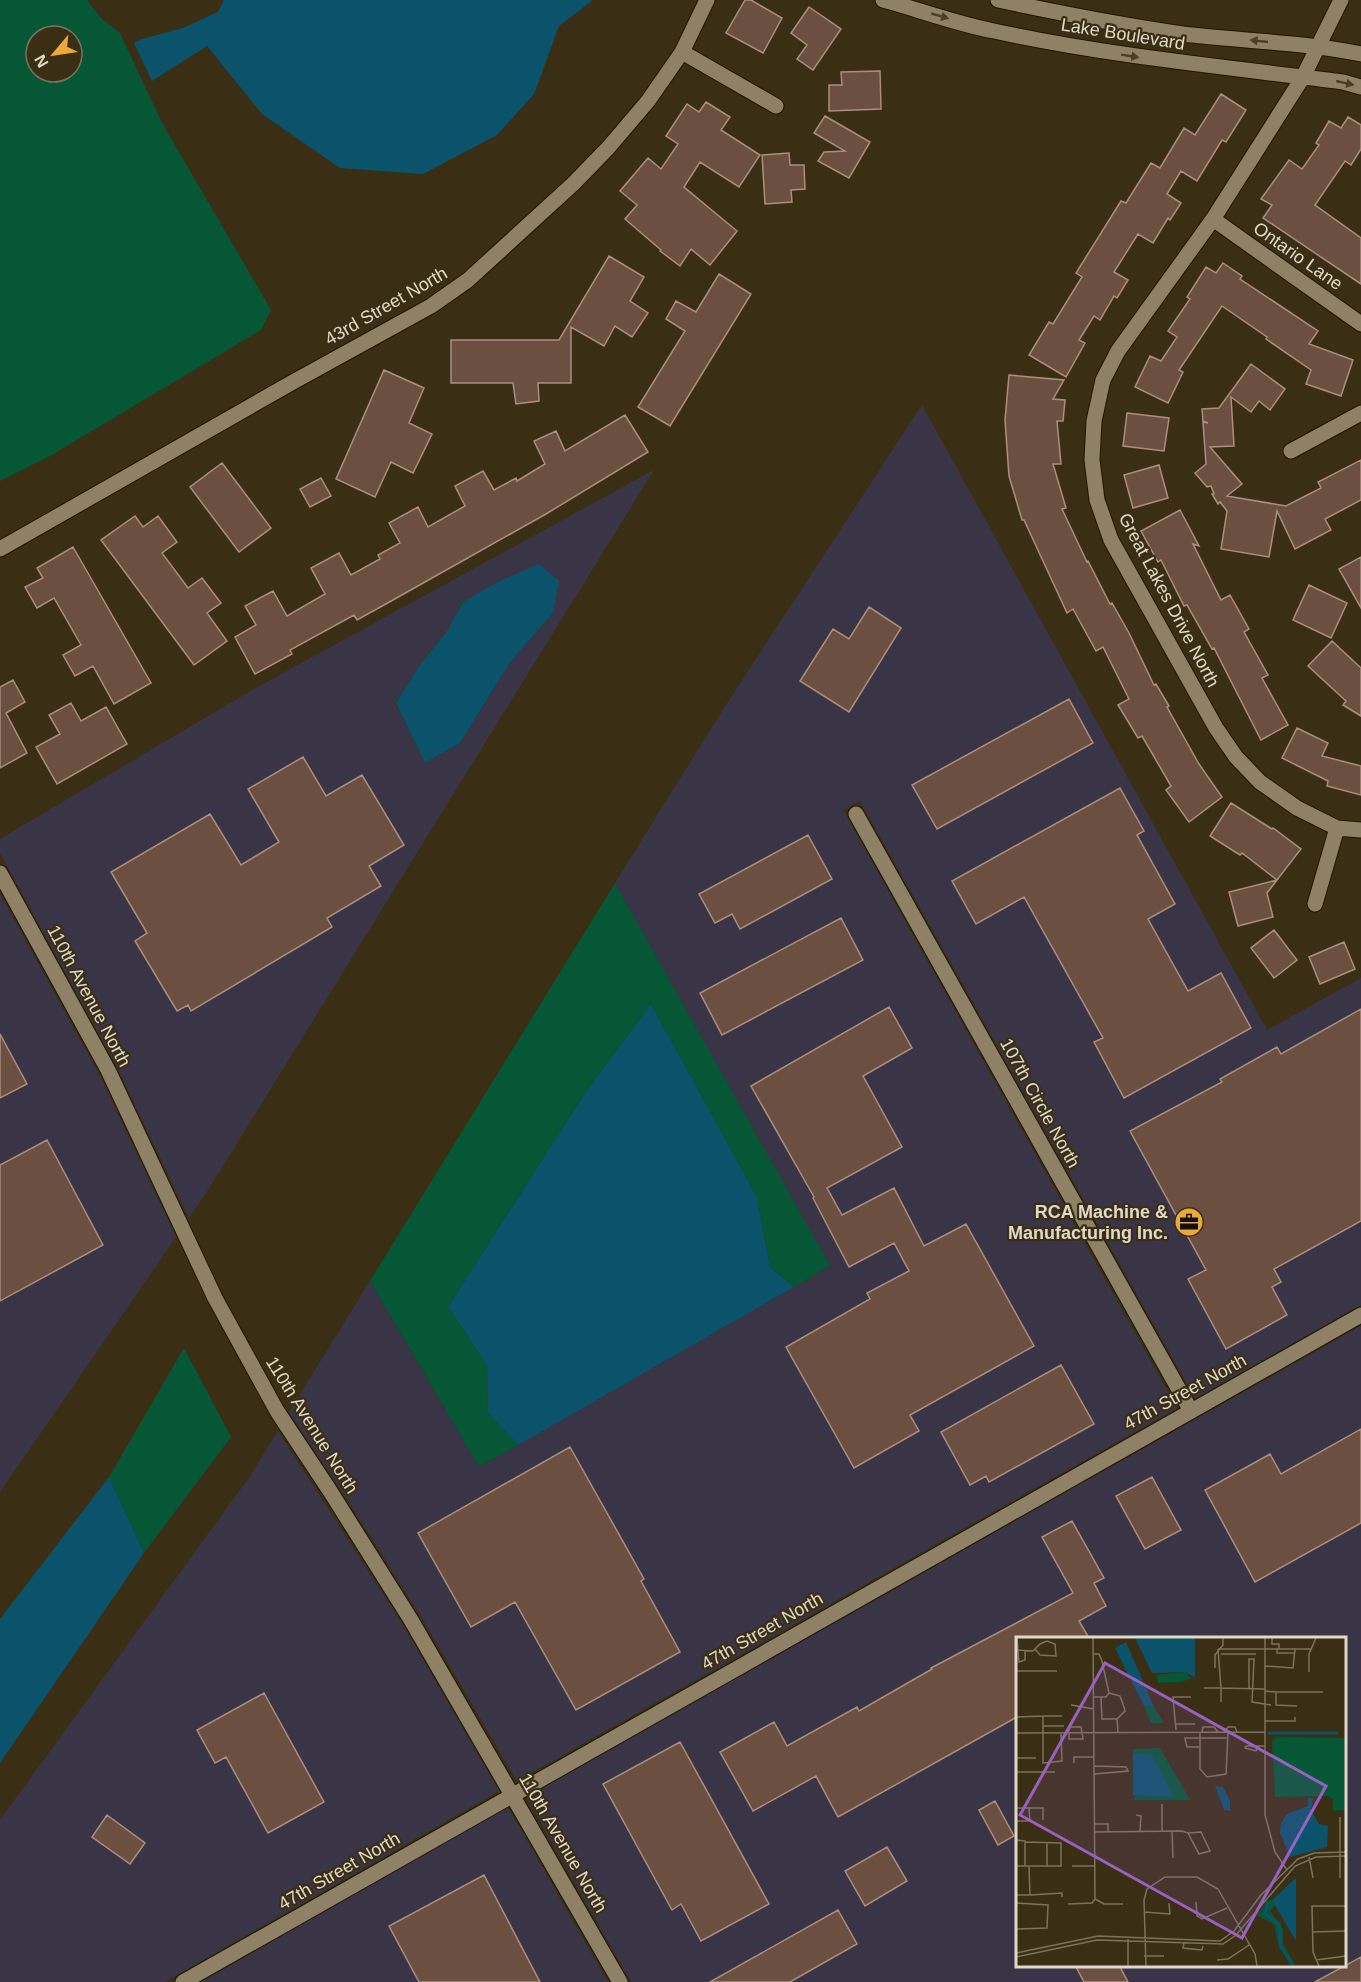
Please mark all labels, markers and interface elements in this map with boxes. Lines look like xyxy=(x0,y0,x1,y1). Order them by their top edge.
one-way arrow xyxy=(931,12,949,21)
street label: Lake Boulevard xyxy=(1060,14,1186,54)
north arrow xyxy=(24,24,84,84)
one-way arrow xyxy=(1250,36,1269,46)
one-way arrow xyxy=(1121,51,1140,60)
text: N xyxy=(31,52,52,70)
one-way arrow xyxy=(1335,79,1354,88)
street label: Ontario Lane xyxy=(1250,218,1346,294)
street label: 43rd Street North xyxy=(321,263,451,349)
street label: Great Lakes Drive North xyxy=(1115,510,1223,690)
street label: 110th Avenue North xyxy=(43,922,135,1070)
street label: 107th Circle North xyxy=(996,1035,1084,1171)
place label: RCA Machine & Manufacturing Inc. xyxy=(1008,1202,1168,1243)
office icon: RCA Machine & Manufacturing Inc. xyxy=(1173,1206,1205,1238)
street label: 47th Street North xyxy=(1120,1350,1250,1434)
street label: 110th Avenue North xyxy=(262,1353,362,1497)
street label: 47th Street North xyxy=(698,1588,826,1674)
inset map xyxy=(1016,1637,1346,1967)
street label: 110th Avenue North xyxy=(515,1770,611,1916)
street label: 47th Street North xyxy=(275,1828,403,1914)

